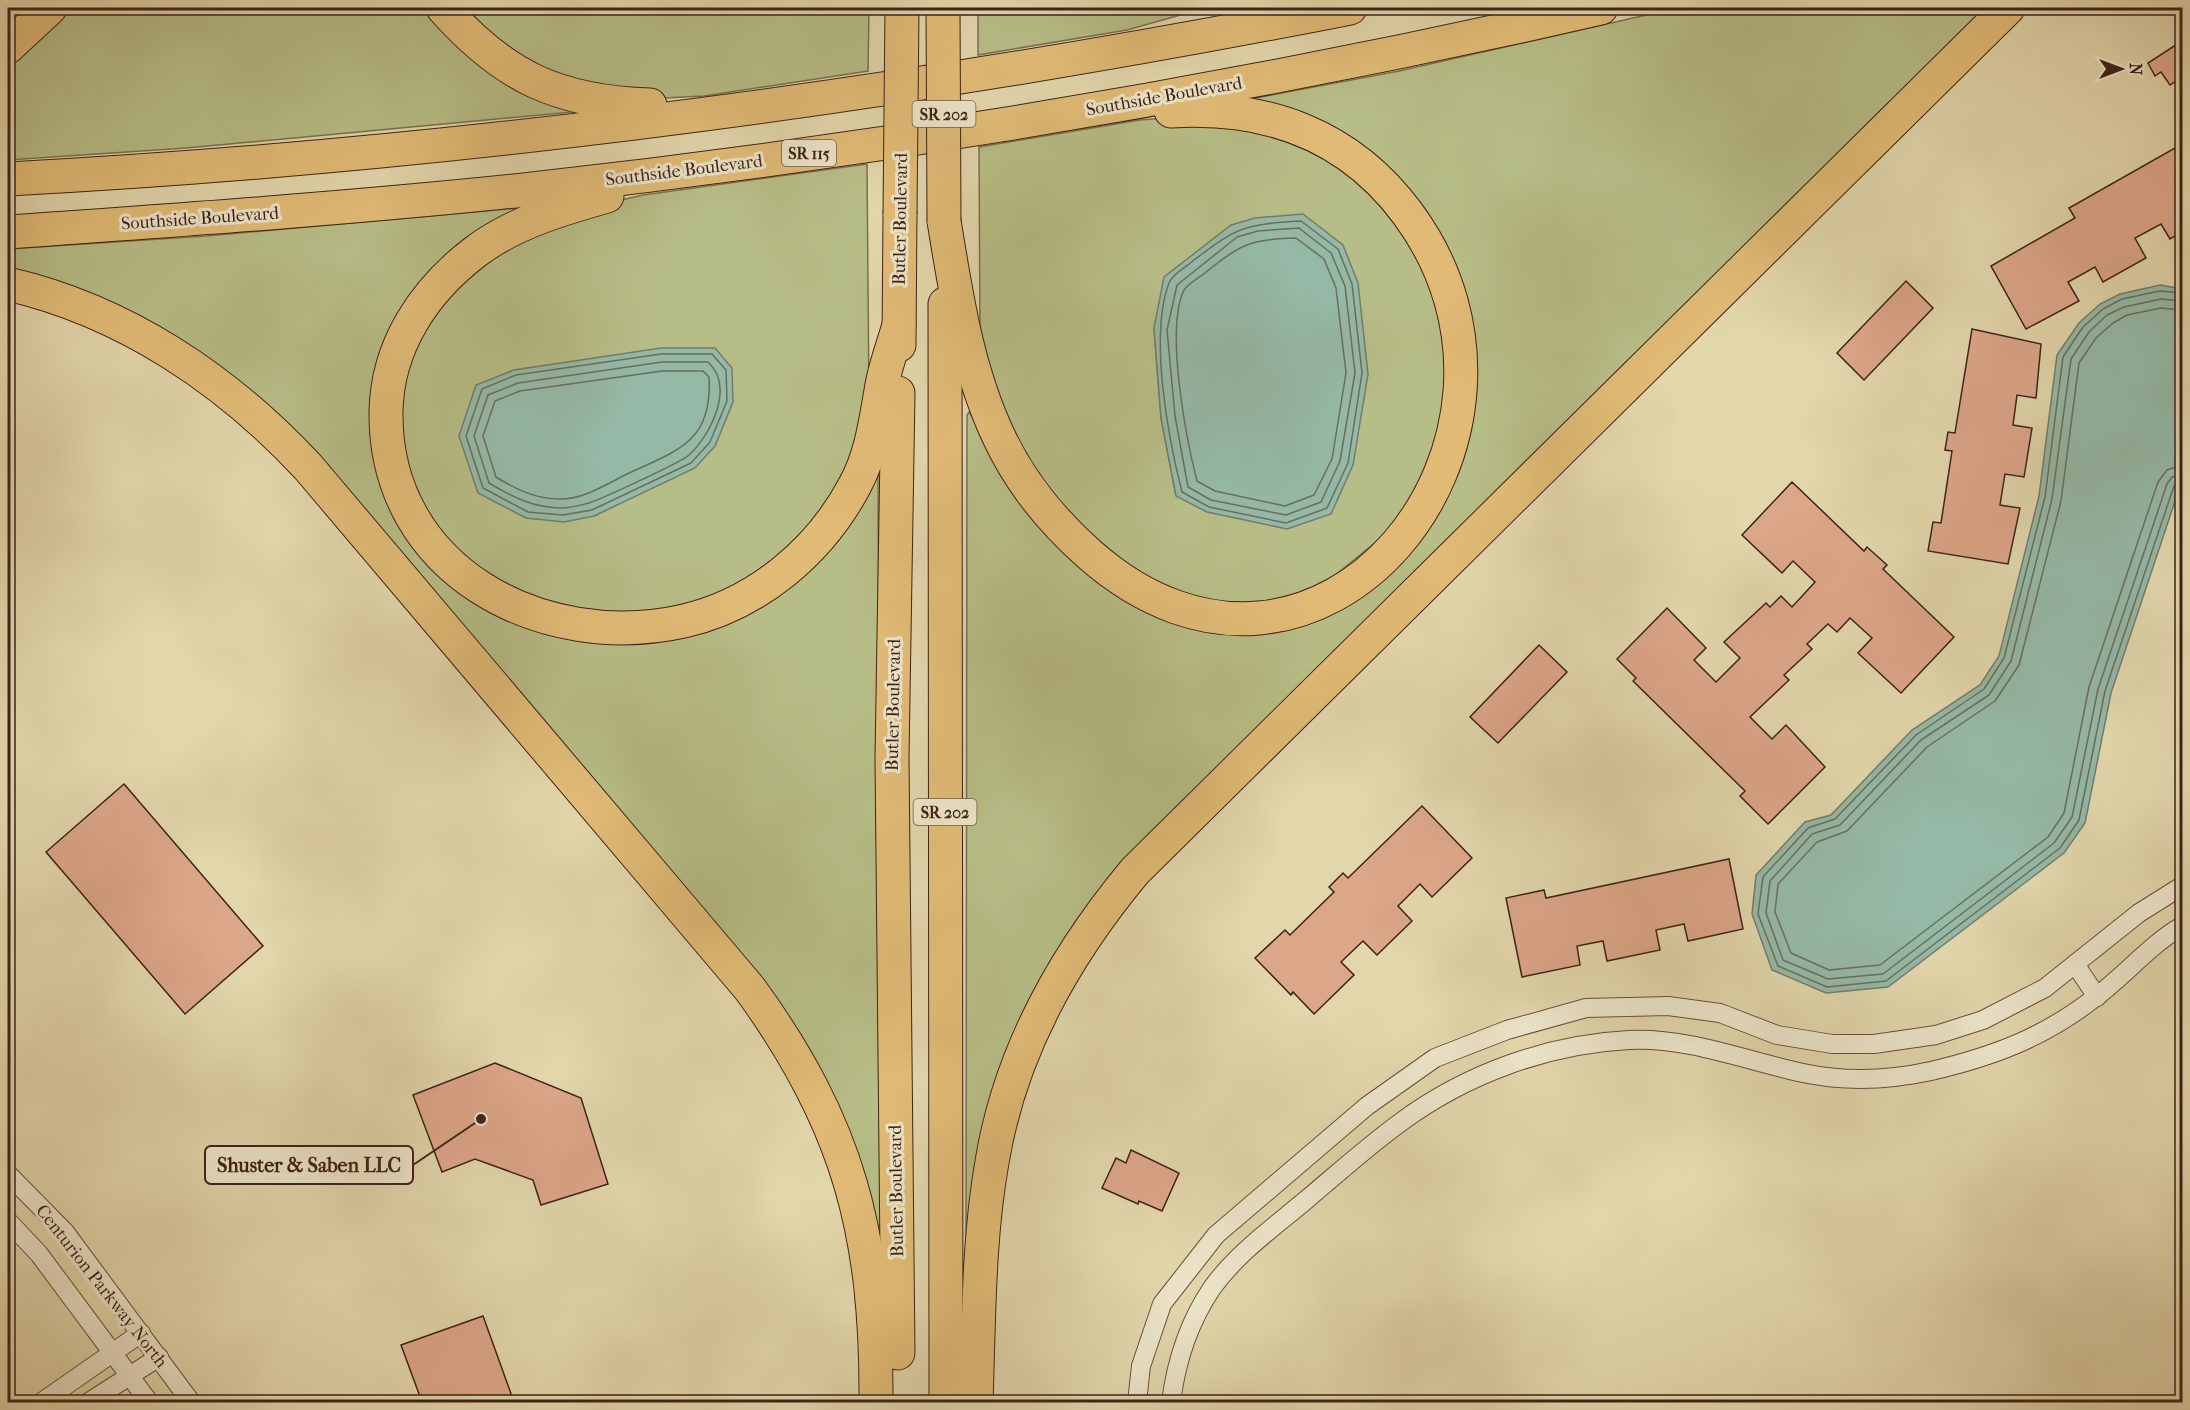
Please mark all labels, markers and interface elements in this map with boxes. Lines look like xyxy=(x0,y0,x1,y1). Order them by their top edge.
north arrow xyxy=(2091,39,2151,99)
text: N xyxy=(2126,63,2145,76)
street label: Southside Boulevard xyxy=(1084,72,1244,121)
road number: SR 202 xyxy=(912,101,976,127)
road number: SR 115 xyxy=(782,140,836,166)
street label: Southside Boulevard xyxy=(604,150,764,191)
street label: Butler Boulevard xyxy=(889,152,912,285)
street label: Southside Boulevard xyxy=(120,202,280,234)
street label: Butler Boulevard xyxy=(882,638,905,771)
road number: SR 202 xyxy=(914,799,976,825)
street label: Butler Boulevard xyxy=(885,1124,908,1257)
callout: Shuster & Saben LLC xyxy=(205,1146,413,1184)
text: Shuster & Saben LLC xyxy=(217,1154,401,1177)
street label: Centurion Parkway North xyxy=(31,1201,172,1372)

